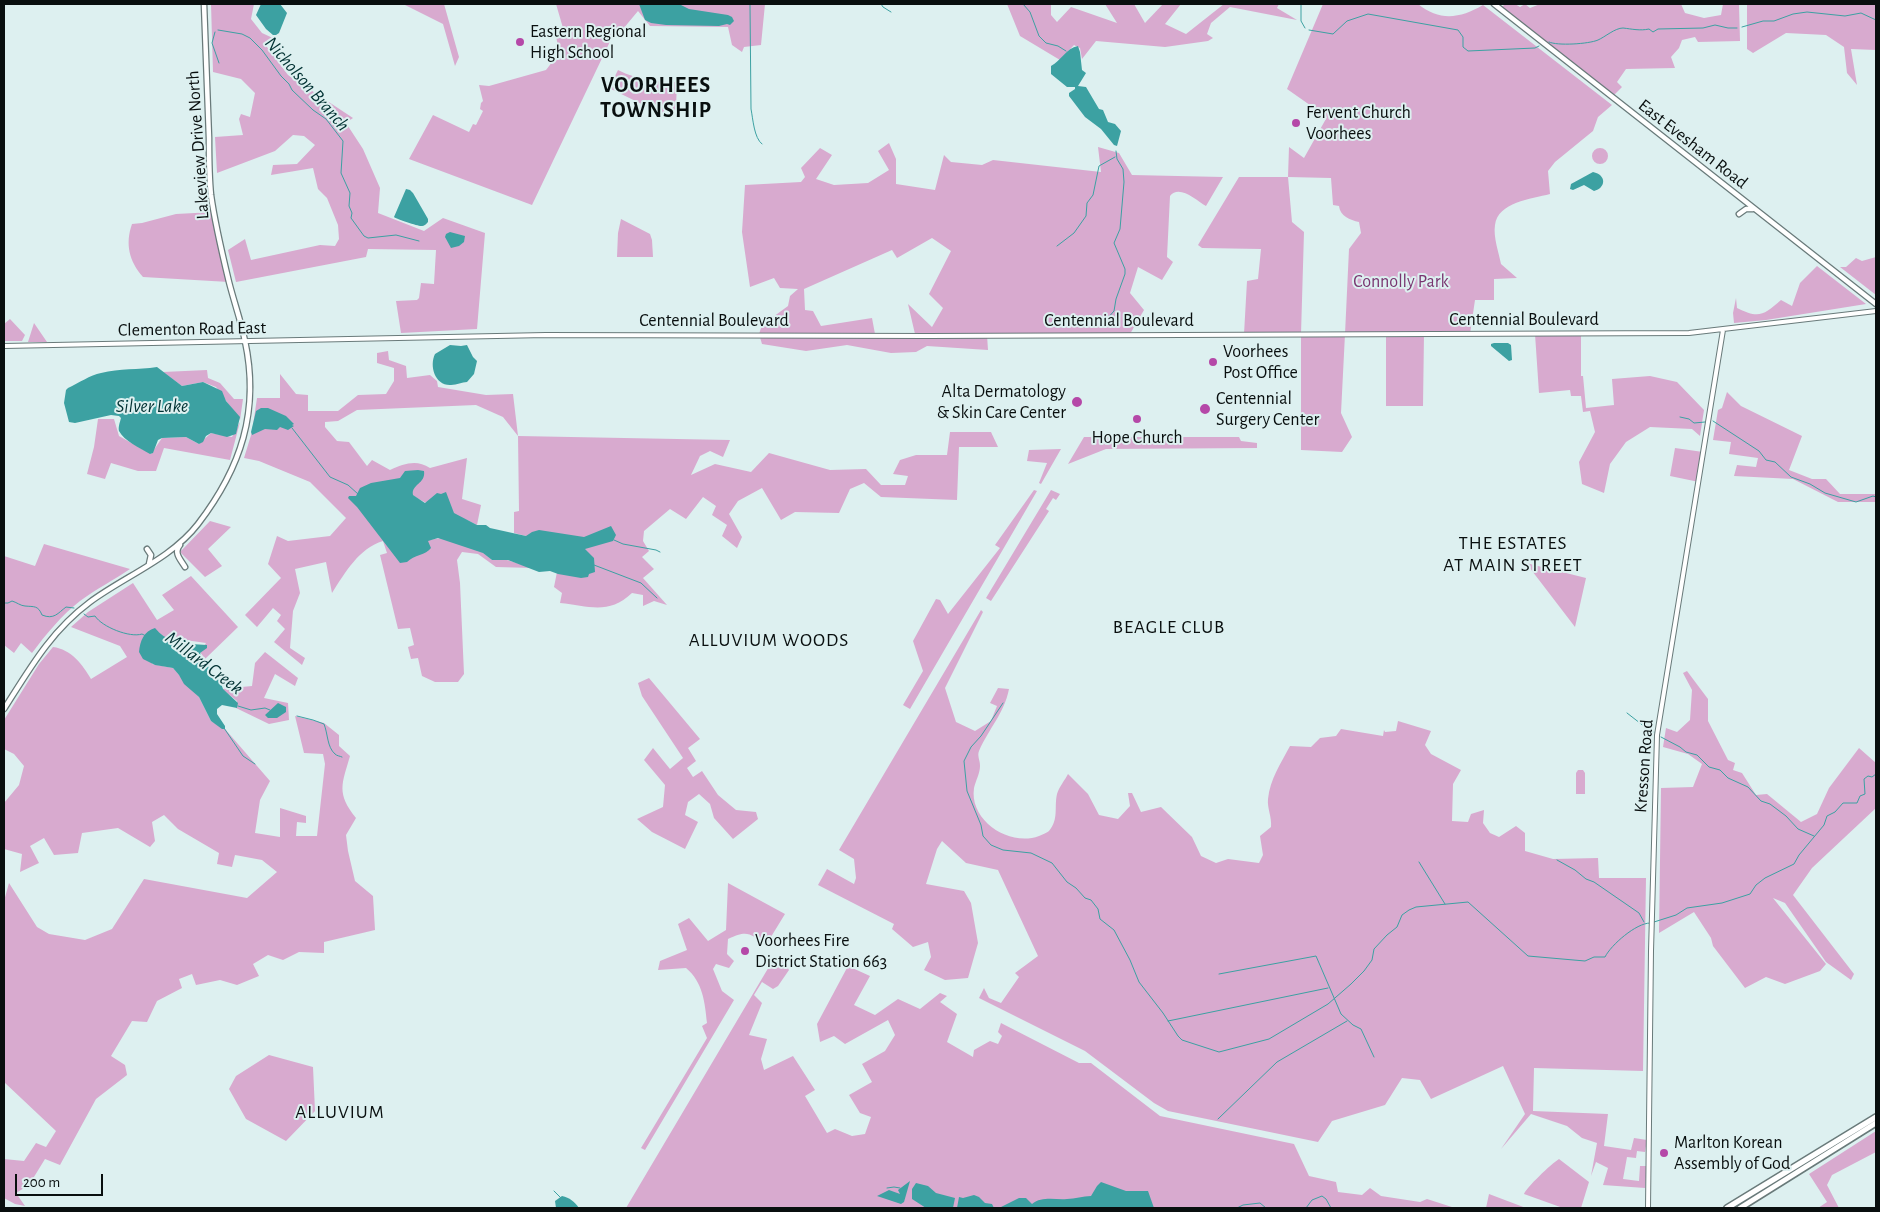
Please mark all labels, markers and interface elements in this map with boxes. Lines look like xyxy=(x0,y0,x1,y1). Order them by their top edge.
place label: Eastern Regional High School xyxy=(530,21,646,64)
water label: Nicholson Branch xyxy=(260,32,354,136)
marker: Eastern Regional High School xyxy=(514,36,526,48)
street label: Lakeview Drive North xyxy=(182,70,214,220)
district label: VOORHEES TOWNSHIP xyxy=(599,72,713,124)
street label: East Evesham Road xyxy=(1634,95,1752,193)
place label: Fervent Church Voorhees xyxy=(1306,102,1411,144)
marker: Fervent Church Voorhees xyxy=(1290,117,1302,129)
park label: Connolly Park xyxy=(1353,271,1449,293)
street label: Centennial Boulevard xyxy=(1449,309,1599,331)
street label: Centennial Boulevard xyxy=(639,310,789,332)
street label: Centennial Boulevard xyxy=(1044,310,1194,332)
street label: Clementon Road East xyxy=(118,317,266,341)
place label: Voorhees Post Office xyxy=(1223,341,1298,384)
marker: Voorhees Post Office xyxy=(1207,356,1219,368)
place label: Alta Dermatology & Skin Care Center xyxy=(937,381,1066,424)
place label: Centennial Surgery Center xyxy=(1216,388,1319,430)
water label: Silver Lake xyxy=(116,395,188,417)
marker: Alta Dermatology & Skin Care Center xyxy=(1070,395,1084,409)
marker: Centennial Surgery Center xyxy=(1198,402,1212,416)
marker: Hope Church xyxy=(1131,413,1143,425)
place label: Hope Church xyxy=(1091,427,1183,449)
district label: THE ESTATES AT MAIN STREET xyxy=(1441,532,1585,576)
district label: BEAGLE CLUB xyxy=(1111,616,1227,638)
water label: Millard Creek xyxy=(160,626,248,700)
district label: ALLUVIUM WOODS xyxy=(687,629,851,651)
street label: Kresson Road xyxy=(1630,718,1658,814)
place label: Voorhees Fire District Station 663 xyxy=(755,930,887,972)
marker: Voorhees Fire District Station 663 xyxy=(739,945,751,957)
district label: ALLUVIUM xyxy=(294,1101,386,1123)
place label: Marlton Korean Assembly of God xyxy=(1674,1132,1790,1174)
marker: Marlton Korean Assembly of God xyxy=(1658,1147,1670,1159)
scale bar xyxy=(18,1164,105,1196)
text: 200 m xyxy=(23,1175,60,1190)

